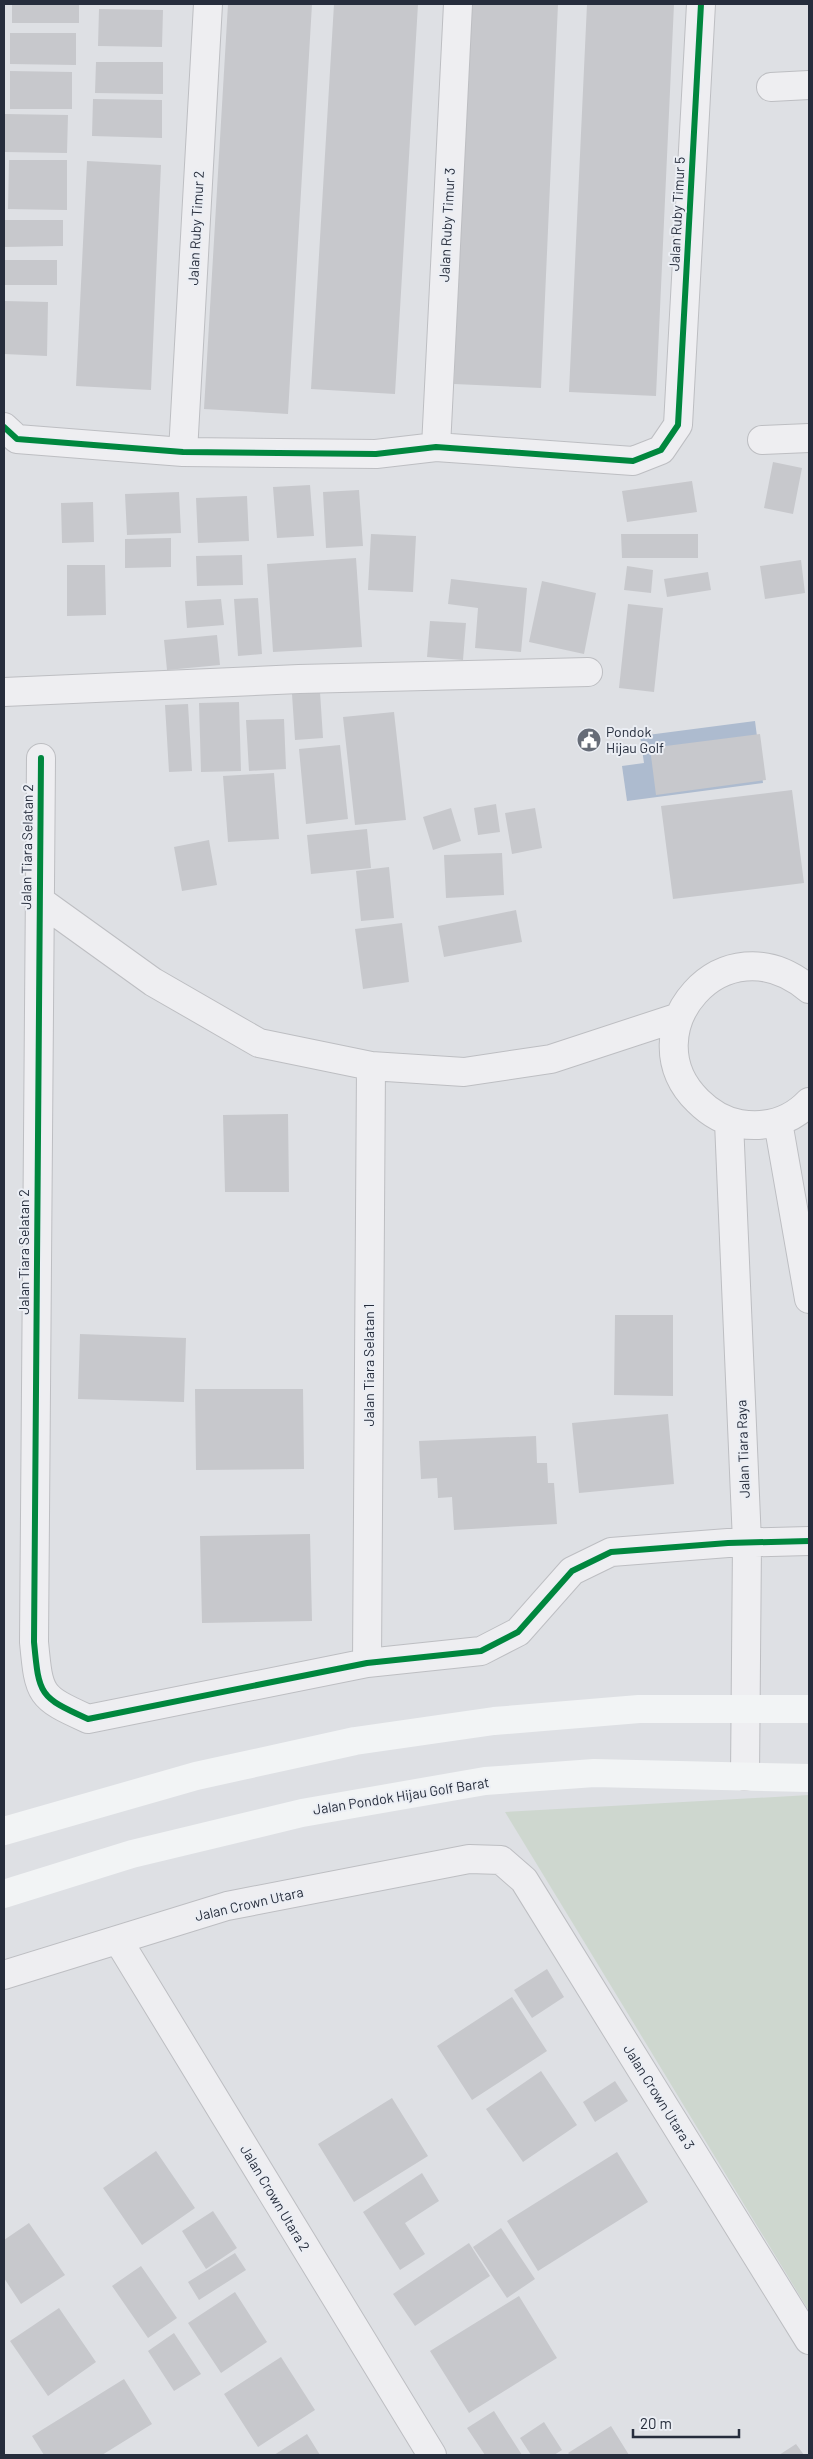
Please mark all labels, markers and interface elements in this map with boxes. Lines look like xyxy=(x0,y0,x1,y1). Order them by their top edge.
street label: Jalan Ruby Timur 5 xyxy=(665,156,688,271)
street label: Jalan Ruby Timur 3 xyxy=(435,167,458,283)
street label: Jalan Ruby Timur 2 xyxy=(184,170,207,286)
place label: Pondok Hijau Golf xyxy=(606,723,664,756)
public building icon: Pondok Hijau Golf xyxy=(576,727,602,753)
street label: Jalan Tiara Selatan 2 xyxy=(17,784,36,910)
street label: Jalan Tiara Selatan 2 xyxy=(15,1189,32,1315)
street label: Jalan Tiara Selatan 1 xyxy=(360,1304,377,1426)
street label: Jalan Tiara Raya xyxy=(732,1399,753,1499)
street label: Jalan Pondok Hijau Golf Barat xyxy=(312,1773,490,1818)
street label: Jalan Crown Utara xyxy=(193,1883,305,1924)
street label: Jalan Crown Utara 3 xyxy=(620,2041,699,2152)
street label: Jalan Crown Utara 2 xyxy=(237,2141,314,2254)
scale bar xyxy=(633,2406,739,2438)
text: 20 m xyxy=(640,2414,672,2432)

